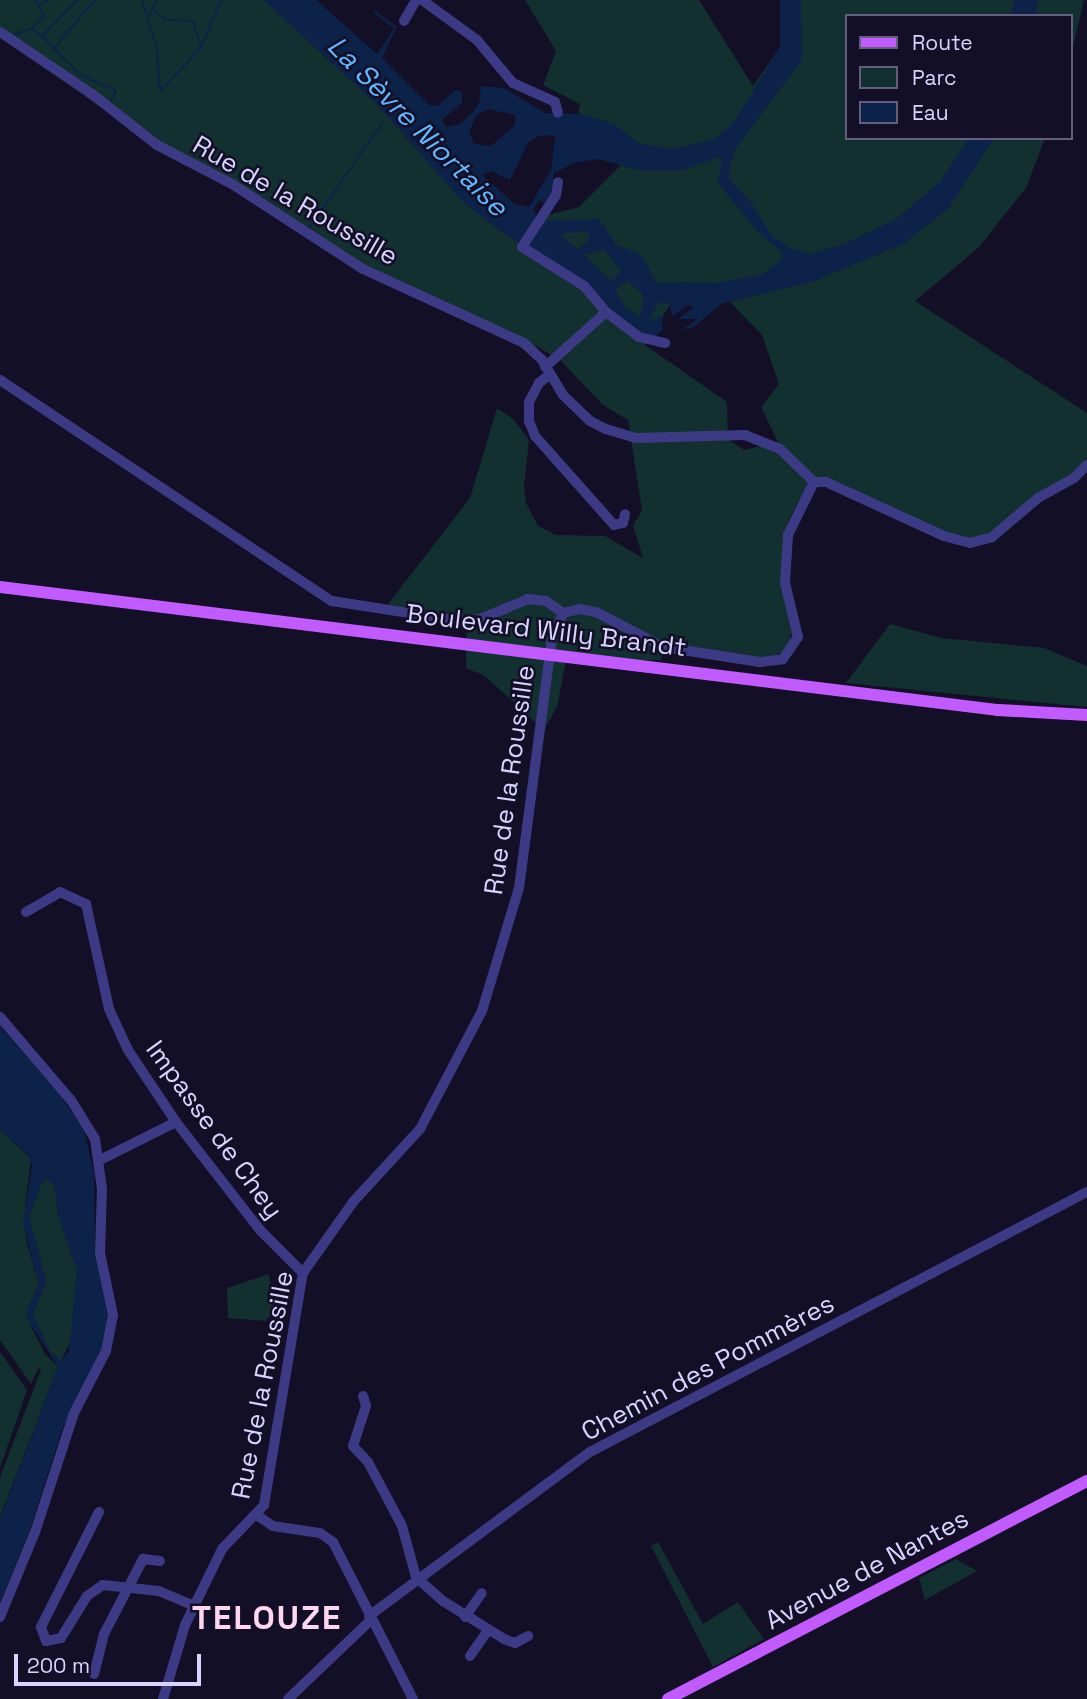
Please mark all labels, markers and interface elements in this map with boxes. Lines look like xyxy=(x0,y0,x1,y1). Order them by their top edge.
legend xyxy=(846,14,1073,140)
water label: La Sèvre Niortaise xyxy=(321,29,515,223)
text: Route xyxy=(912,29,973,56)
text: Parc xyxy=(912,64,957,91)
text: Eau xyxy=(912,99,949,126)
street label: Rue de la Roussille xyxy=(187,130,403,272)
street label: Boulevard Willy Brandt xyxy=(404,598,688,664)
street label: Rue de la Roussille xyxy=(478,663,542,897)
street label: Impasse de Chey xyxy=(139,1035,289,1225)
street label: Rue de la Roussille xyxy=(226,1268,300,1502)
street label: Chemin des Pommères xyxy=(576,1288,840,1448)
street label: Avenue de Nantes xyxy=(760,1503,974,1637)
district label: TELOUZE xyxy=(193,1599,341,1639)
scale bar xyxy=(18,1640,205,1684)
text: 200 m xyxy=(27,1652,90,1679)

